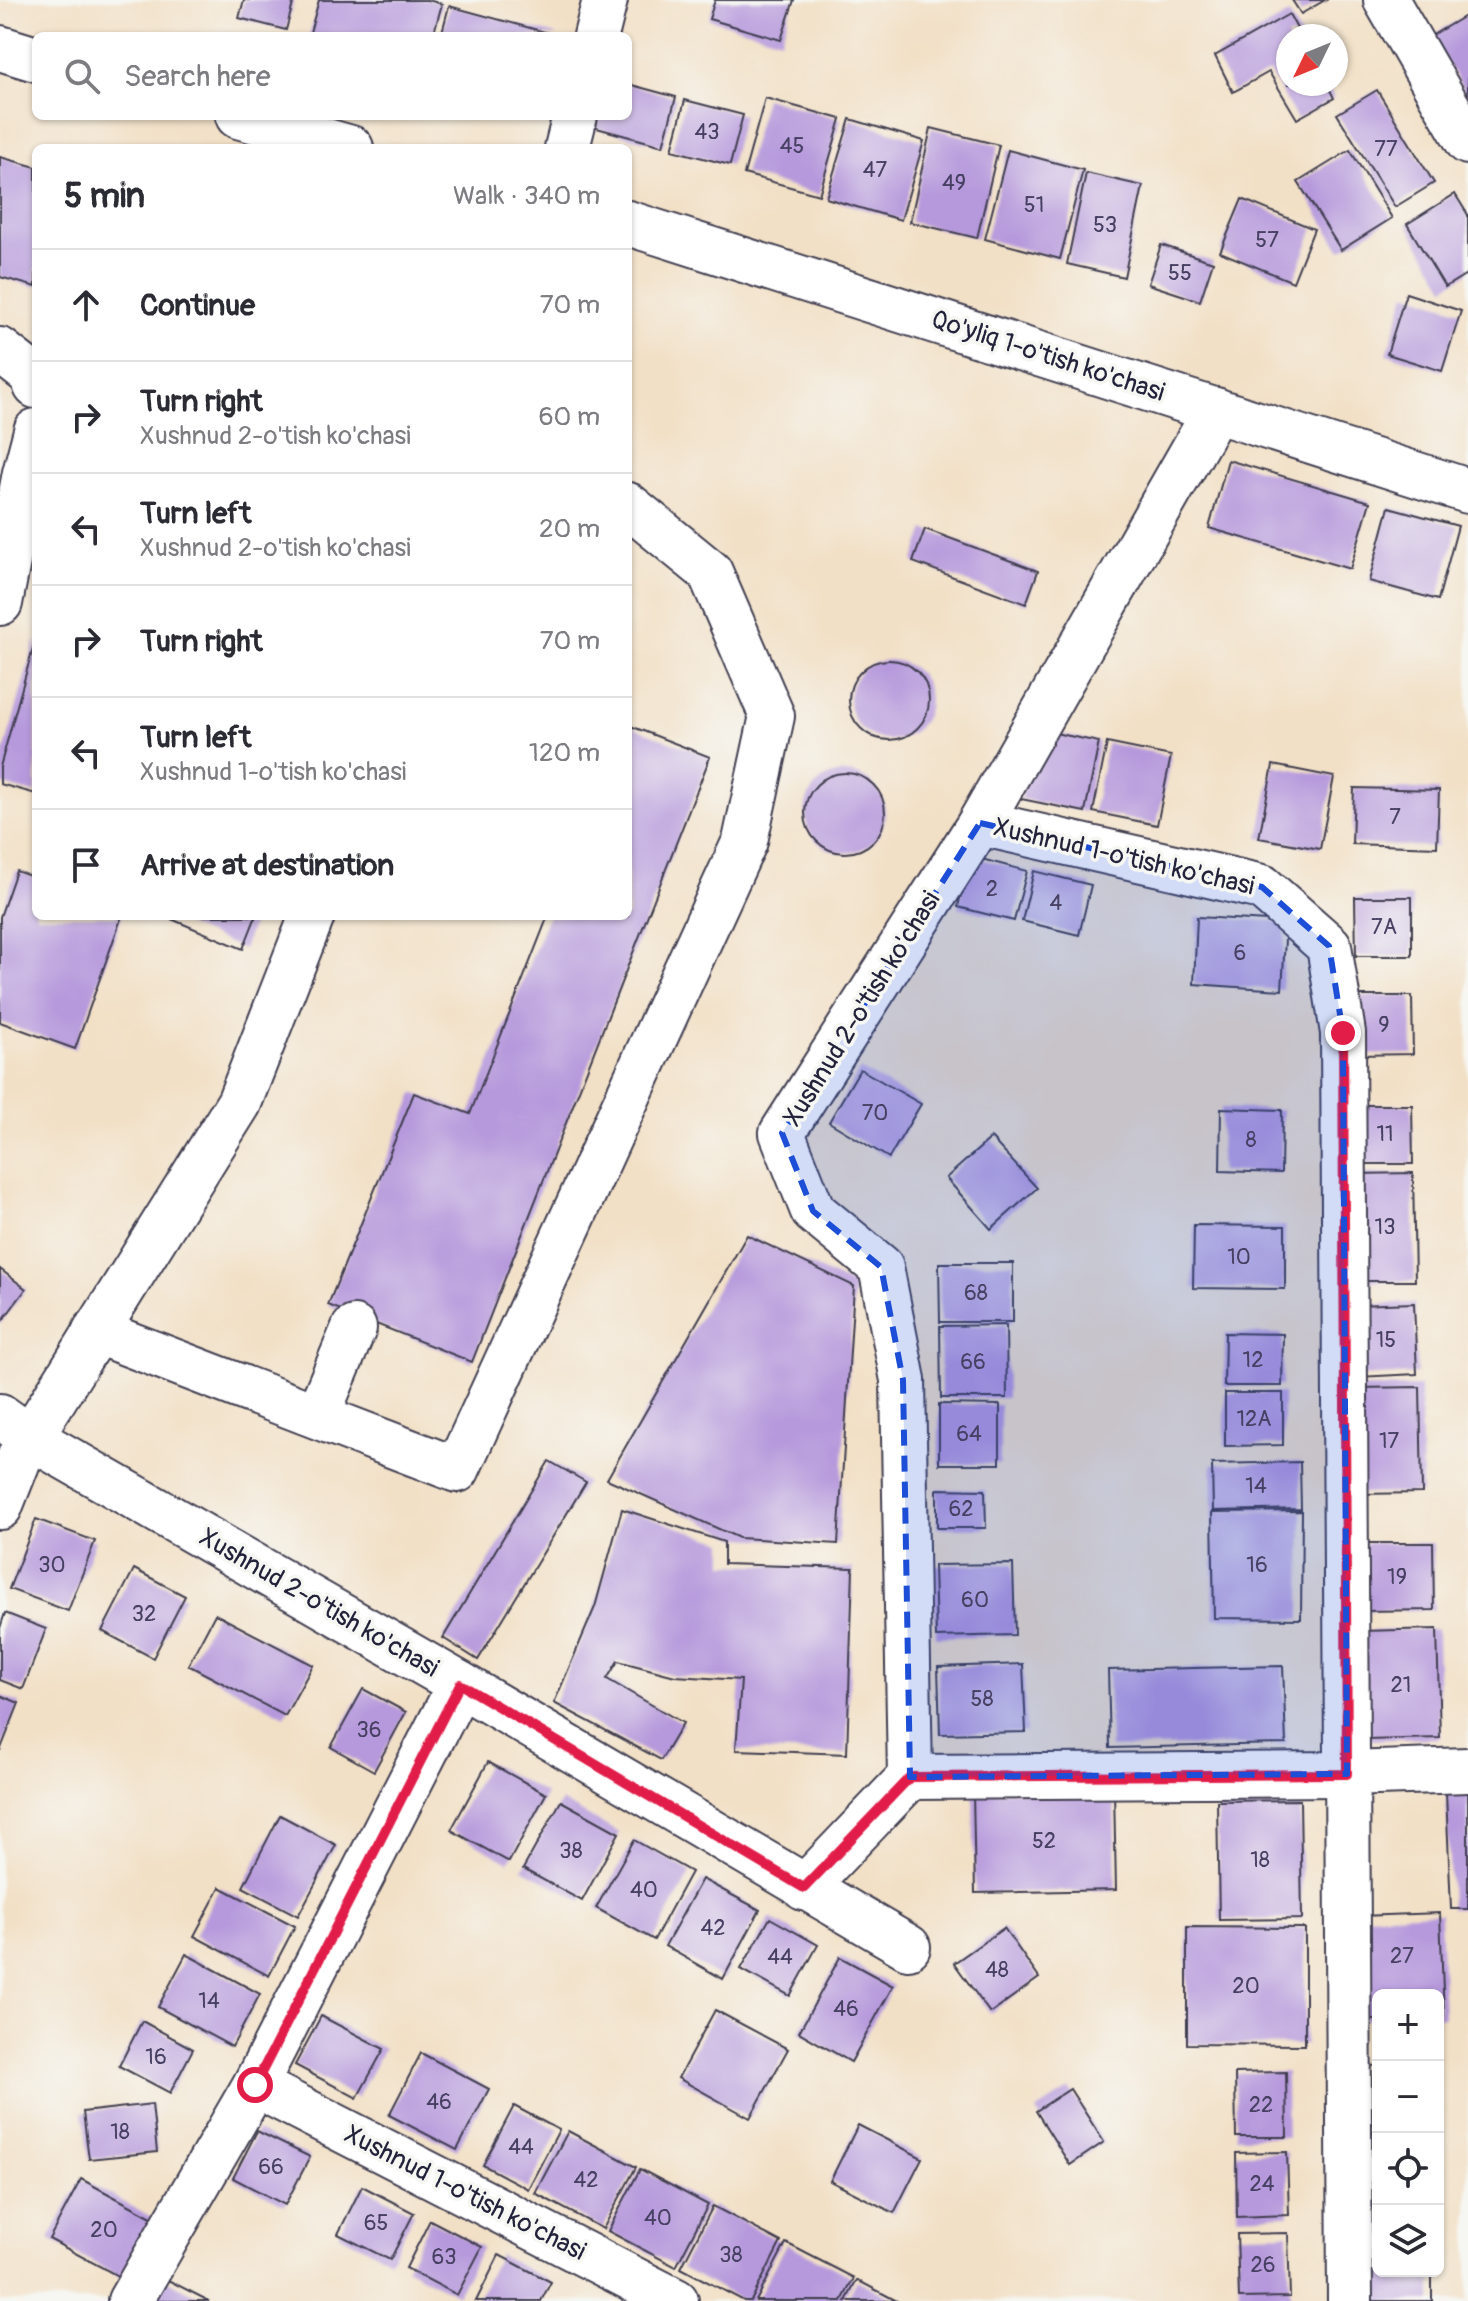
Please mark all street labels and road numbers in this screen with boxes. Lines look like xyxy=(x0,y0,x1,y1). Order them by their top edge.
street label: Qo'yliq 1-o'tish ko'chasi xyxy=(927,303,1169,409)
street label: Xushnud 1-o'tish ko'chasi xyxy=(991,811,1257,903)
street label: Xushnud 2-o'tish ko'chasi xyxy=(777,886,947,1132)
street label: Xushnud 2-o'tish ko'chasi xyxy=(194,1521,444,1685)
street label: Xushnud 1-o'tish ko'chasi xyxy=(339,2118,591,2268)

